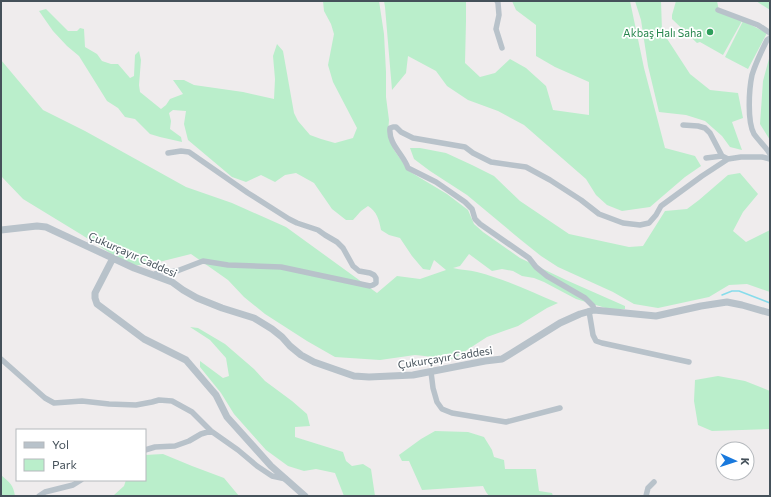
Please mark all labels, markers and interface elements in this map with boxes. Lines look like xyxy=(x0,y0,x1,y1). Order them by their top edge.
place label: Akbaş Halı Saha xyxy=(623,26,702,39)
marker: Akbaş Halı Saha xyxy=(705,27,715,37)
street label: Çukurçayır Caddesi xyxy=(87,229,180,279)
street label: Çukurçayır Caddesi xyxy=(397,343,493,371)
legend xyxy=(16,429,146,481)
text: Yol xyxy=(52,437,69,451)
north arrow xyxy=(715,441,755,481)
text: Park xyxy=(52,457,78,471)
text: K xyxy=(739,457,752,466)

